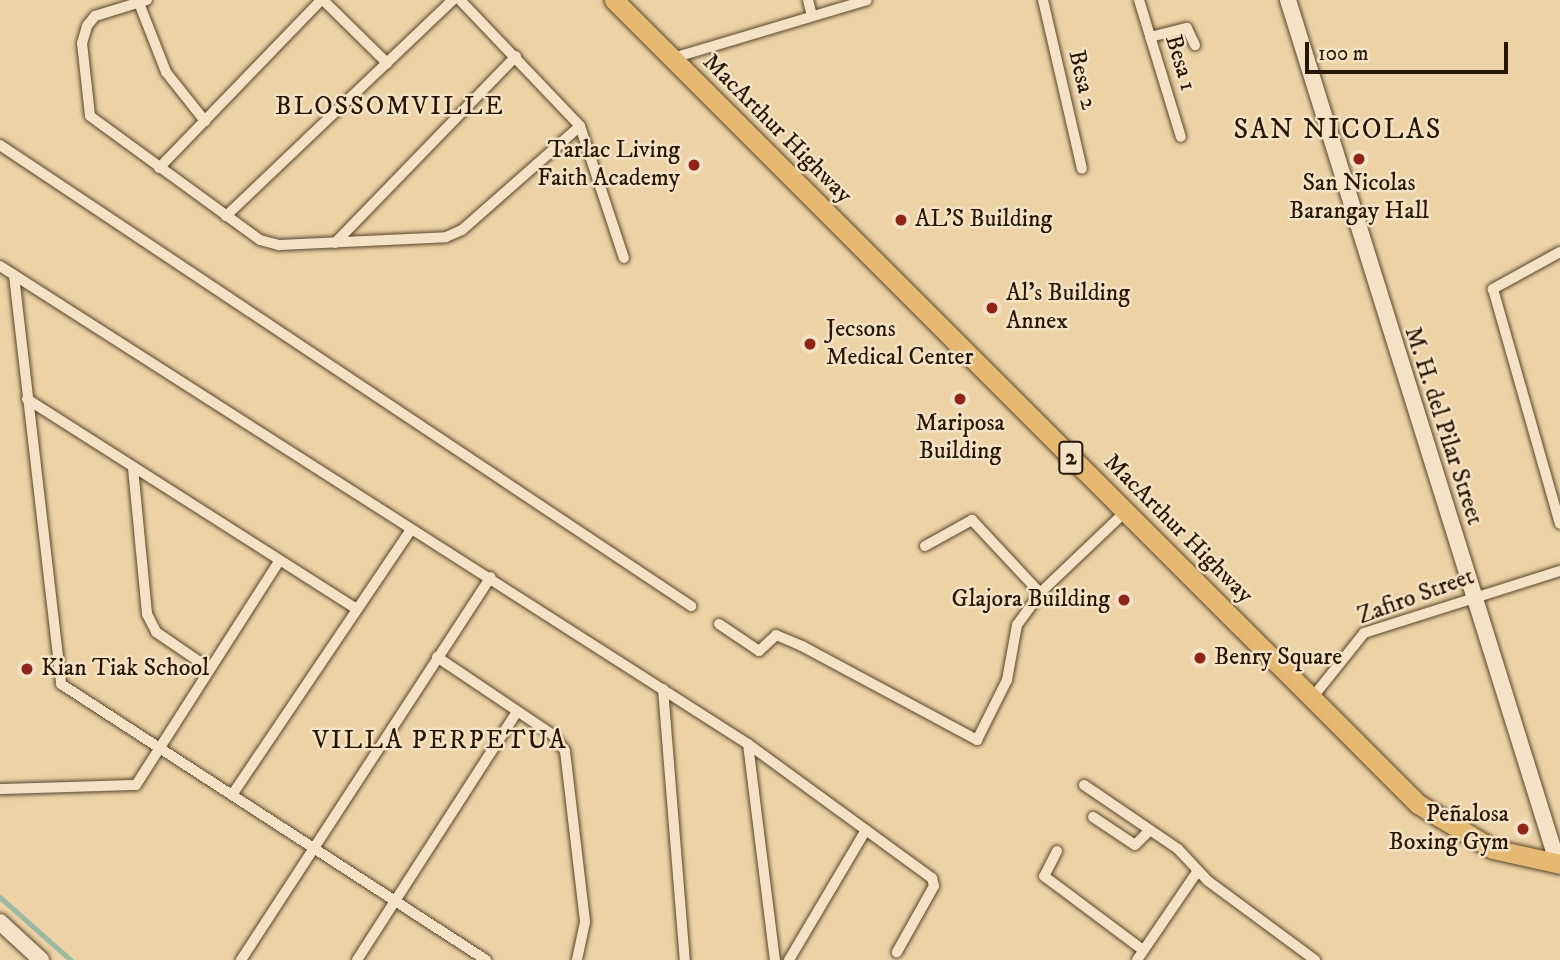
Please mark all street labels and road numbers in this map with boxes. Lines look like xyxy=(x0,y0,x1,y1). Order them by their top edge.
street label: Besa 1 xyxy=(1158,31,1202,95)
street label: Besa 2 xyxy=(1061,47,1103,113)
street label: MacArthur Highway xyxy=(696,48,858,210)
street label: M. H. del Pilar Street xyxy=(1397,323,1489,529)
road number: 2 xyxy=(1057,438,1085,478)
street label: MacArthur Highway xyxy=(1097,448,1259,610)
street label: Zafiro Street xyxy=(1354,563,1478,631)

